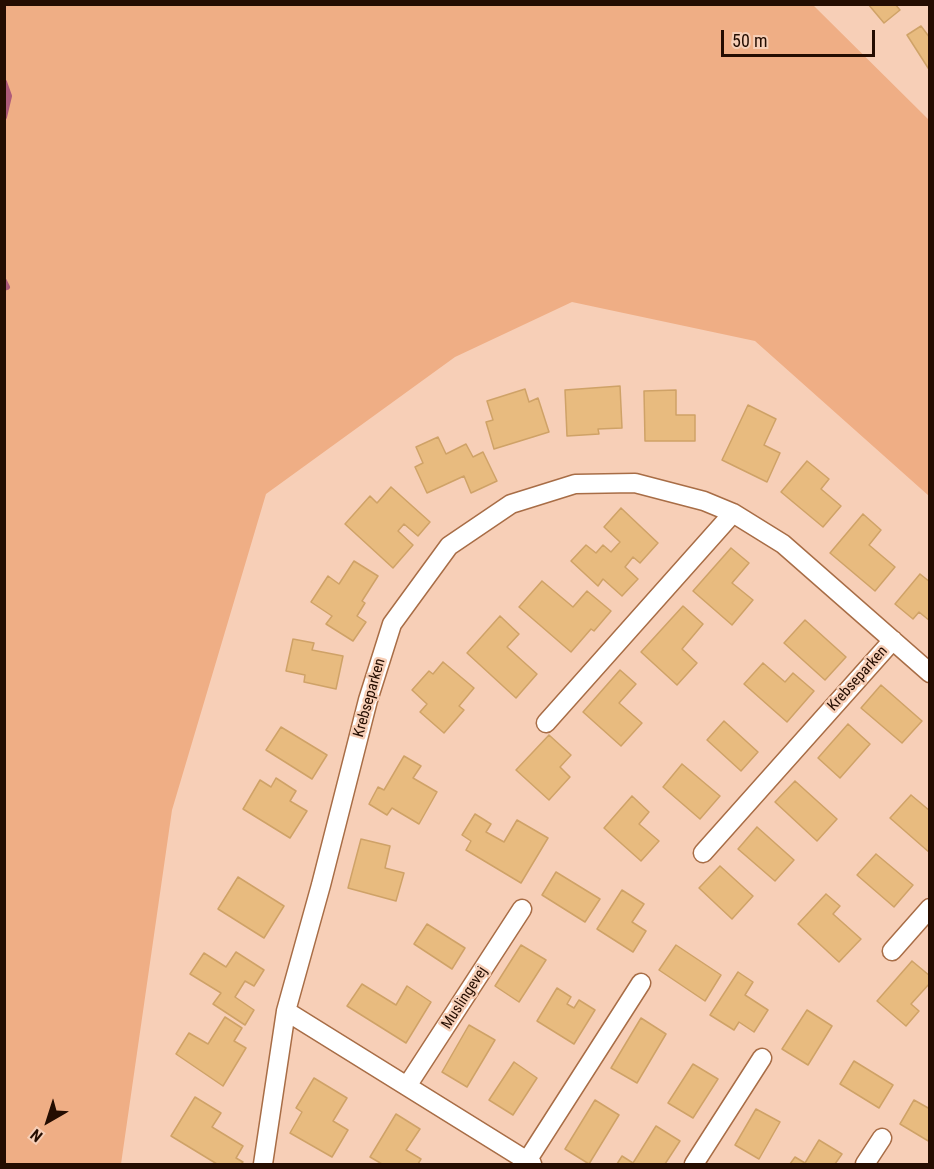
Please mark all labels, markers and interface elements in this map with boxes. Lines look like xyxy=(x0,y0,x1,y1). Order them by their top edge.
scale bar xyxy=(724,18,878,56)
text: 50 m xyxy=(732,30,767,51)
street label: Krebseparken xyxy=(824,643,892,715)
street label: Krebseparken xyxy=(350,657,390,739)
street label: Muslingevej xyxy=(438,963,492,1033)
north arrow xyxy=(18,1091,78,1151)
text: N xyxy=(27,1125,46,1146)

